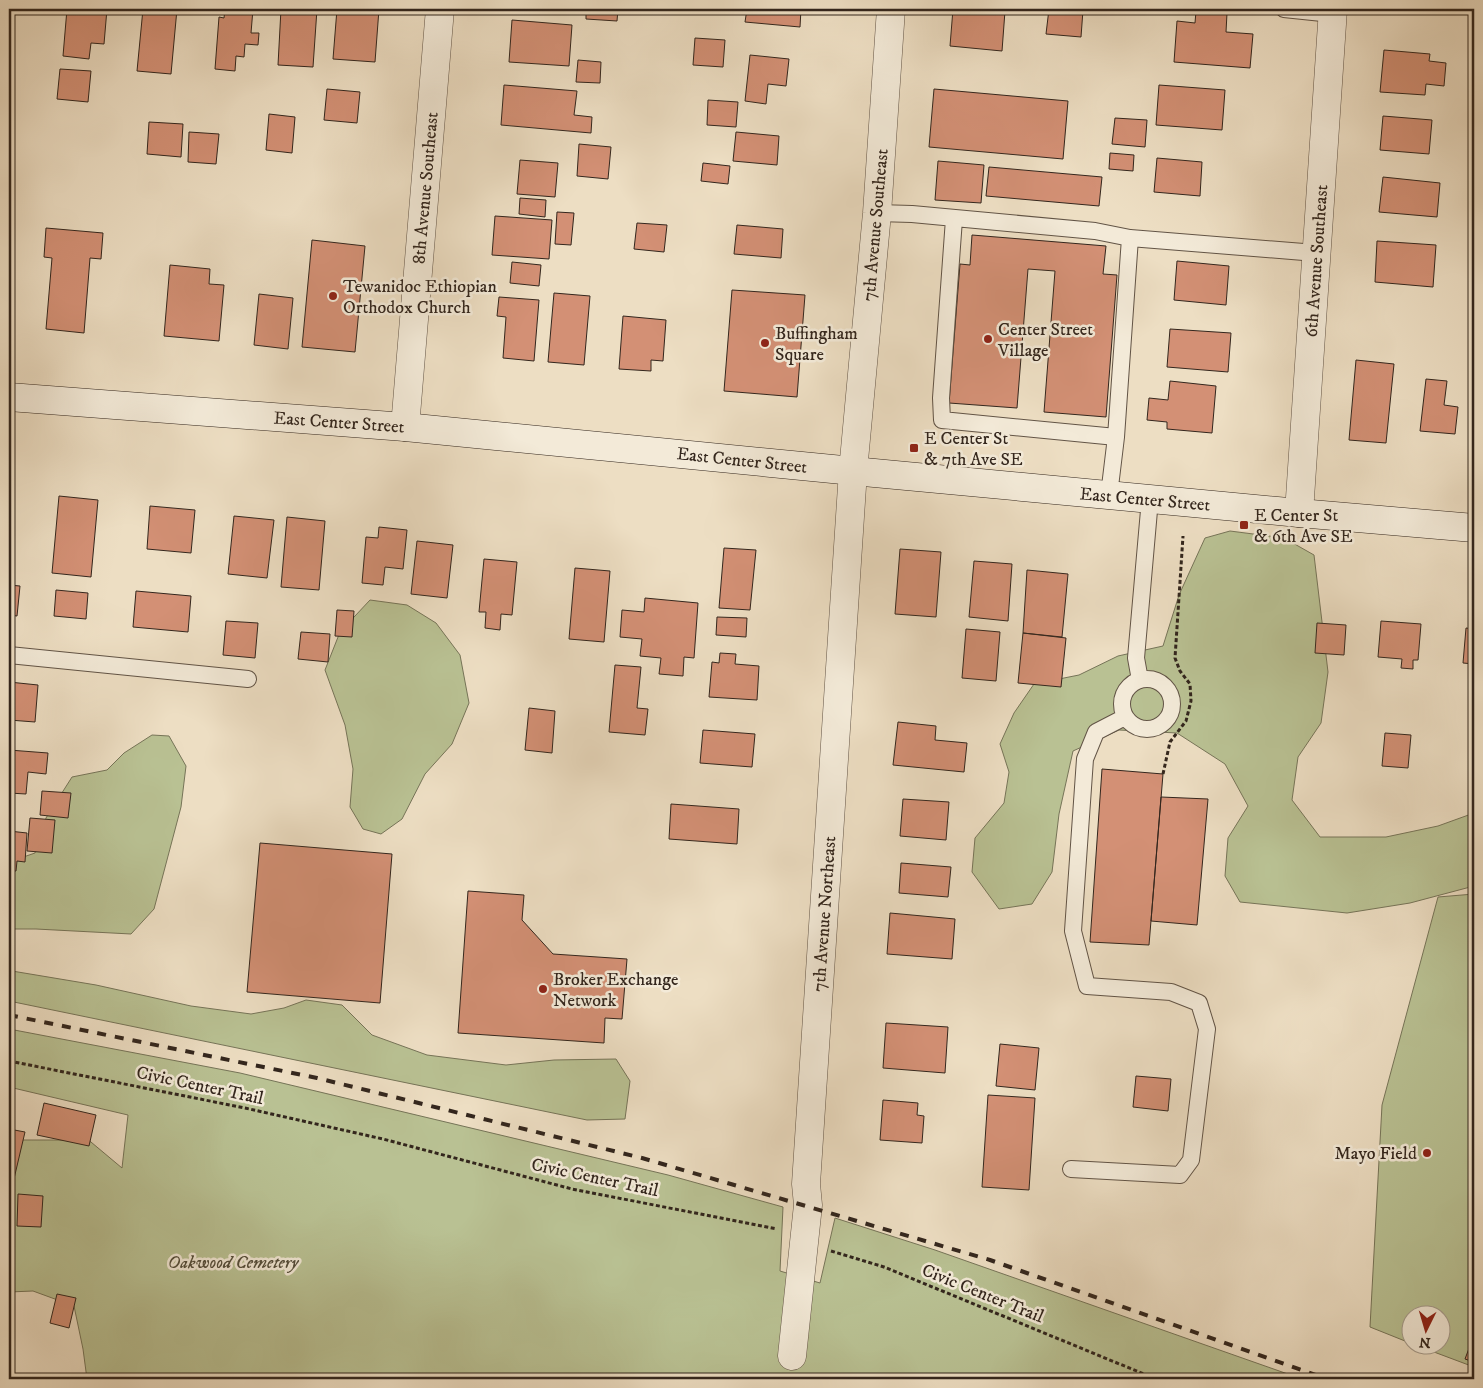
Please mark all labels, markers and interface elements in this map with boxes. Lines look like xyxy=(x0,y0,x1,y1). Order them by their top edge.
street label: 8th Avenue Southeast xyxy=(408,111,444,265)
street label: 7th Avenue Southeast xyxy=(858,148,894,302)
street label: 6th Avenue Southeast xyxy=(1301,184,1333,338)
place label: Tewanidoc Ethiopian Orthodox Church xyxy=(343,276,497,319)
marker: Tewanidoc Ethiopian Orthodox Church xyxy=(327,290,339,302)
place label: Center Street Village xyxy=(997,319,1093,362)
place label: Buffingham Square xyxy=(775,323,858,366)
marker: Center Street Village xyxy=(982,333,994,345)
marker: Buffingham Square xyxy=(759,337,771,349)
street label: East Center Street xyxy=(273,407,405,439)
place label: E Center St & 7th Ave SE xyxy=(924,428,1023,471)
marker: E Center St & 7th Ave SE xyxy=(908,442,920,454)
street label: East Center Street xyxy=(676,443,808,479)
street label: East Center Street xyxy=(1079,483,1211,517)
place label: E Center St & 6th Ave SE xyxy=(1254,505,1353,548)
marker: E Center St & 6th Ave SE xyxy=(1238,519,1250,531)
street label: 7th Avenue Northeast xyxy=(809,835,841,993)
place label: Broker Exchange Network xyxy=(553,969,678,1012)
marker: Broker Exchange Network xyxy=(537,983,549,995)
street label: Civic Center Trail xyxy=(134,1062,266,1110)
place label: Mayo Field xyxy=(1334,1143,1417,1165)
marker: Mayo Field xyxy=(1421,1147,1433,1159)
street label: Civic Center Trail xyxy=(529,1154,661,1202)
park label: Oakwood Cemetery xyxy=(168,1252,299,1274)
street label: Civic Center Trail xyxy=(919,1259,1047,1329)
north arrow xyxy=(1400,1306,1450,1356)
text: N xyxy=(1418,1332,1431,1351)

